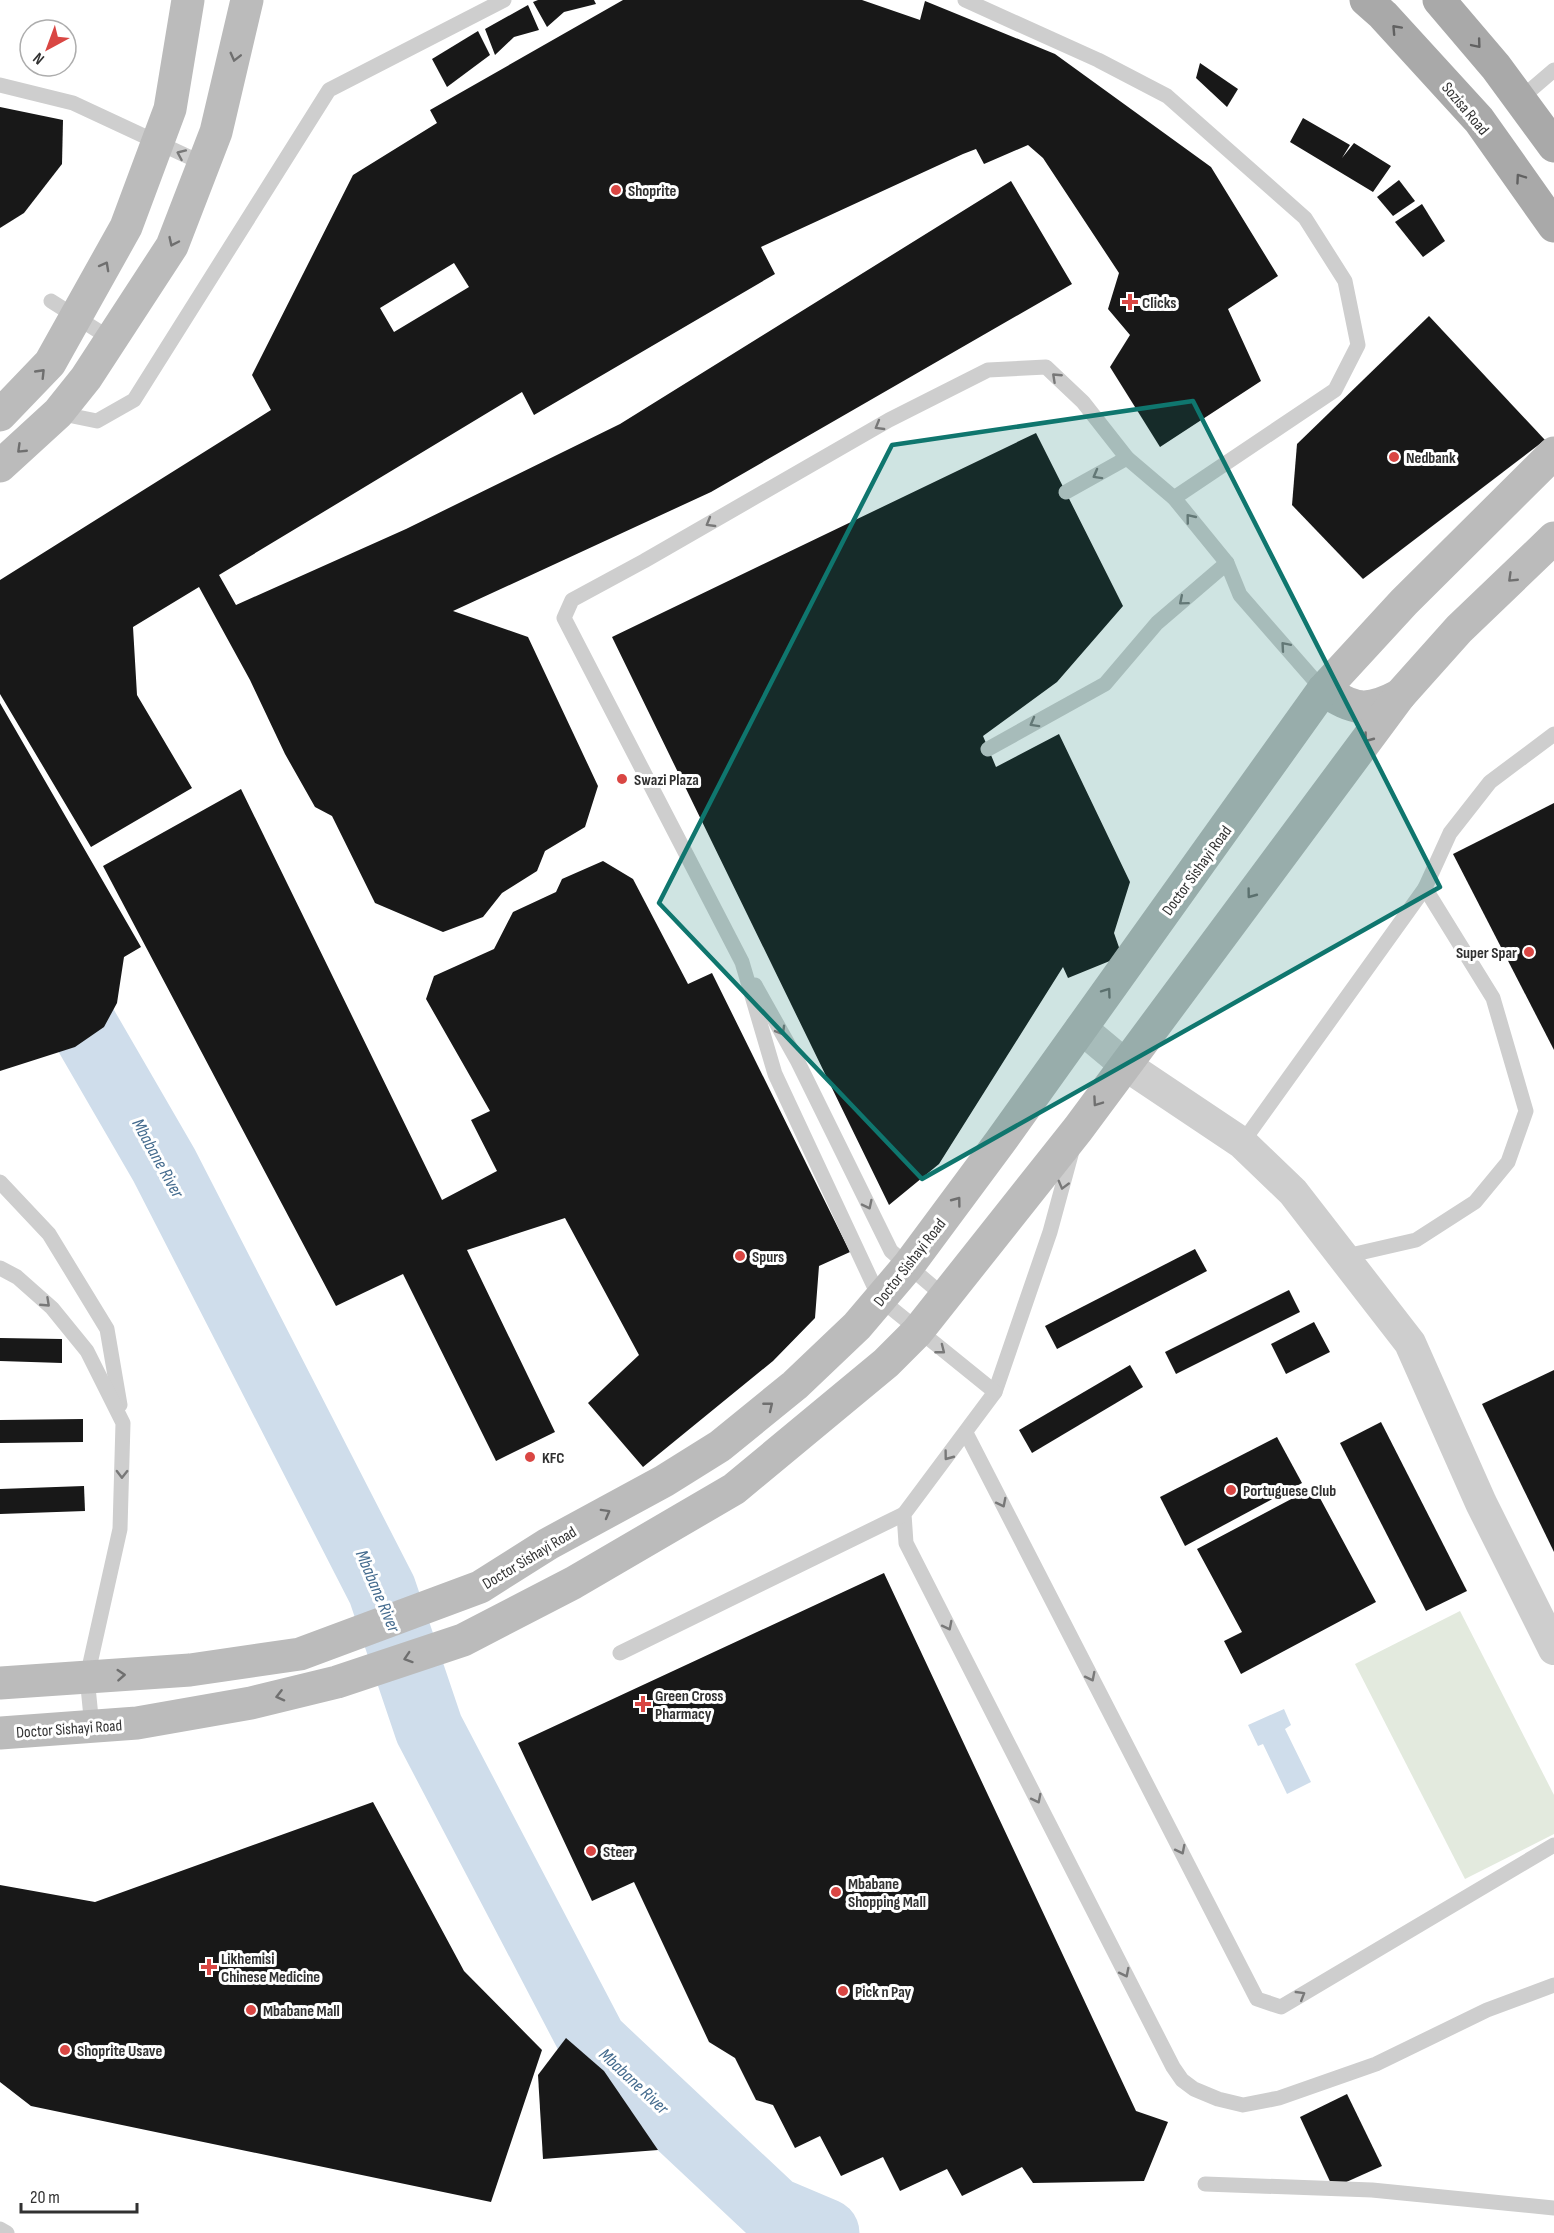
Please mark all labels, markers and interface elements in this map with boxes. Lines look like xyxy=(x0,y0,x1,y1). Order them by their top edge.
north arrow xyxy=(18,18,78,78)
one-way arrow xyxy=(1392,25,1403,36)
one-way arrow xyxy=(1470,38,1481,48)
text: N xyxy=(30,48,49,68)
one-way arrow xyxy=(229,52,242,62)
street label: Sozisa Road xyxy=(1437,79,1492,139)
one-way arrow xyxy=(176,149,187,161)
one-way arrow xyxy=(1516,174,1527,185)
place label: Shoprite xyxy=(628,182,677,201)
marker: Shoprite xyxy=(609,183,623,197)
one-way arrow xyxy=(169,235,181,246)
one-way arrow xyxy=(98,261,109,272)
place label: Clicks xyxy=(1142,294,1176,313)
marker: Clicks xyxy=(1123,295,1137,309)
one-way arrow xyxy=(33,369,44,380)
one-way arrow xyxy=(1053,373,1063,384)
one-way arrow xyxy=(875,419,885,431)
one-way arrow xyxy=(18,441,29,452)
place label: Nedbank xyxy=(1406,449,1456,468)
marker: Nedbank xyxy=(1387,450,1401,464)
one-way arrow xyxy=(1093,468,1103,479)
one-way arrow xyxy=(1187,514,1198,525)
one-way arrow xyxy=(706,516,716,528)
one-way arrow xyxy=(1508,571,1519,582)
one-way arrow xyxy=(1179,594,1190,605)
one-way arrow xyxy=(1281,642,1292,653)
one-way arrow xyxy=(1030,716,1041,728)
one-way arrow xyxy=(1364,732,1375,743)
place label: Swazi Plaza xyxy=(634,771,699,790)
marker: Swazi Plaza xyxy=(615,772,629,786)
street label: Doctor Sishayi Road xyxy=(1158,822,1236,919)
one-way arrow xyxy=(1247,888,1258,899)
place label: Super Spar xyxy=(1456,944,1517,963)
marker: Super Spar xyxy=(1522,945,1536,959)
one-way arrow xyxy=(1100,987,1111,998)
one-way arrow xyxy=(774,1025,785,1035)
one-way arrow xyxy=(1093,1095,1104,1106)
water label: Mbabane River xyxy=(127,1115,188,1202)
one-way arrow xyxy=(1058,1179,1070,1190)
one-way arrow xyxy=(949,1197,960,1208)
one-way arrow xyxy=(861,1199,873,1210)
street label: Doctor Sishayi Road xyxy=(870,1215,950,1311)
place label: Spurs xyxy=(752,1248,784,1267)
marker: Spurs xyxy=(733,1249,747,1263)
one-way arrow xyxy=(40,1296,50,1307)
one-way arrow xyxy=(934,1343,945,1354)
one-way arrow xyxy=(762,1403,773,1414)
place label: KFC xyxy=(542,1449,565,1468)
one-way arrow xyxy=(945,1449,956,1460)
marker: KFC xyxy=(523,1450,537,1464)
one-way arrow xyxy=(115,1470,128,1479)
place label: Portuguese Club xyxy=(1243,1482,1336,1501)
marker: Portuguese Club xyxy=(1224,1483,1238,1497)
one-way arrow xyxy=(995,1497,1006,1508)
one-way arrow xyxy=(600,1509,610,1520)
street label: Doctor Sishayi Road xyxy=(479,1523,580,1594)
water label: Mbabane River xyxy=(351,1547,405,1636)
one-way arrow xyxy=(941,1619,952,1630)
one-way arrow xyxy=(403,1651,413,1663)
one-way arrow xyxy=(117,1669,126,1682)
one-way arrow xyxy=(1084,1670,1095,1681)
place label: Green Cross Pharmacy xyxy=(655,1687,724,1724)
one-way arrow xyxy=(275,1688,285,1701)
marker: Green Cross Pharmacy xyxy=(636,1697,650,1711)
street label: Doctor Sishayi Road xyxy=(15,1716,123,1743)
one-way arrow xyxy=(1029,1793,1041,1804)
place label: Steer xyxy=(603,1843,634,1862)
marker: Steer xyxy=(584,1844,598,1858)
one-way arrow xyxy=(1173,1844,1185,1855)
place label: Mbabane Shopping Mall xyxy=(848,1875,926,1912)
marker: Mbabane Shopping Mall xyxy=(829,1885,843,1899)
place label: Likhemisi Chinese Medicine xyxy=(221,1950,320,1987)
marker: Likhemisi Chinese Medicine xyxy=(202,1960,216,1974)
one-way arrow xyxy=(1118,1967,1129,1977)
place label: Pick n Pay xyxy=(855,1983,912,2002)
marker: Pick n Pay xyxy=(836,1984,850,1998)
one-way arrow xyxy=(1295,1990,1305,2002)
place label: Mbabane Mall xyxy=(263,2002,340,2021)
marker: Mbabane Mall xyxy=(244,2003,258,2017)
place label: Shoprite Usave xyxy=(77,2042,162,2061)
marker: Shoprite Usave xyxy=(58,2043,72,2057)
water label: Mbabane River xyxy=(595,2044,673,2119)
scale bar xyxy=(21,2176,136,2214)
text: 20 m xyxy=(30,2187,60,2208)

